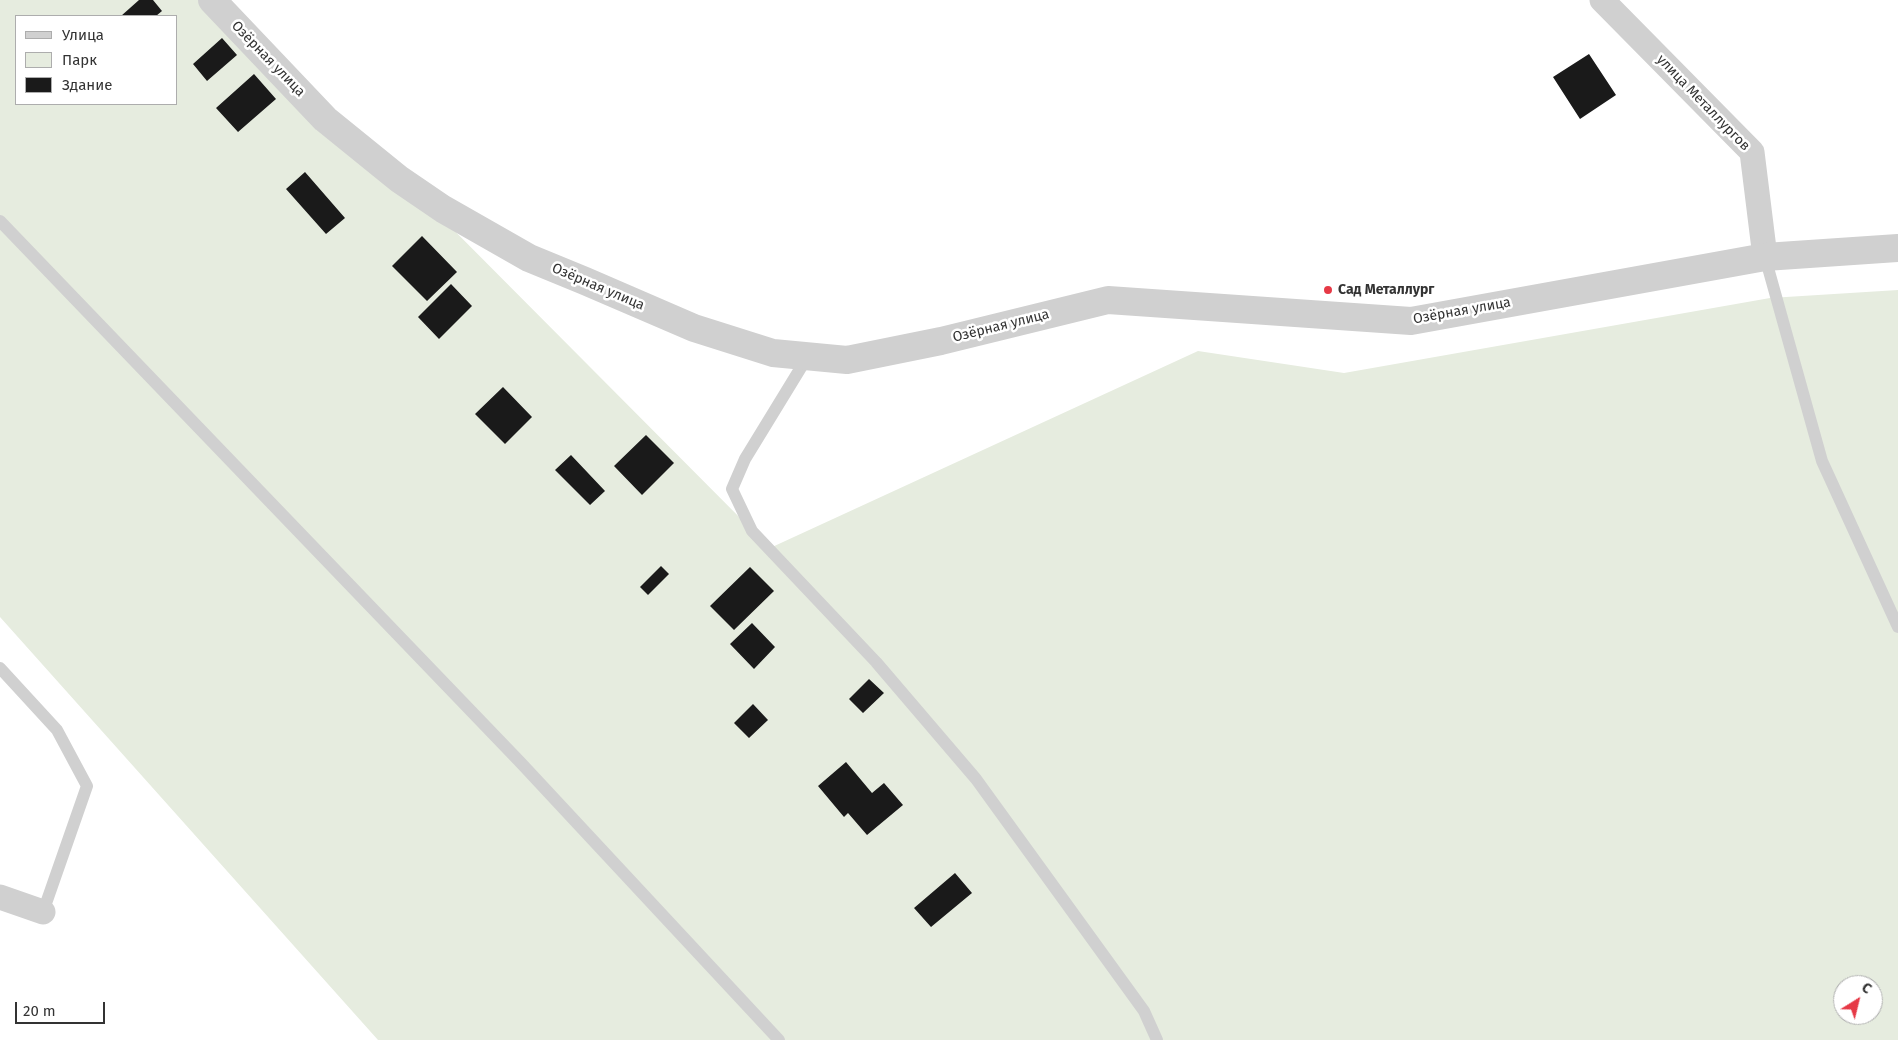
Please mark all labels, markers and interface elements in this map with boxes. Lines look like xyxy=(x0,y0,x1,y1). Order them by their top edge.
legend xyxy=(15,15,178,105)
street label: Озёрная улица xyxy=(228,18,308,100)
text: Улица xyxy=(62,26,104,44)
text: Парк xyxy=(62,51,97,69)
street label: улица Металлургов xyxy=(1653,51,1753,155)
text: Здание xyxy=(62,76,112,94)
street label: Озёрная улица xyxy=(549,260,647,314)
place label: Сад Металлург xyxy=(1338,282,1434,298)
marker: Сад Металлург xyxy=(1322,284,1334,296)
street label: Озёрная улица xyxy=(1412,294,1512,328)
street label: Озёрная улица xyxy=(951,306,1051,346)
north arrow xyxy=(1833,975,1883,1025)
text: С xyxy=(1858,979,1875,998)
scale bar xyxy=(18,992,108,1024)
text: 20 m xyxy=(23,1002,56,1020)

